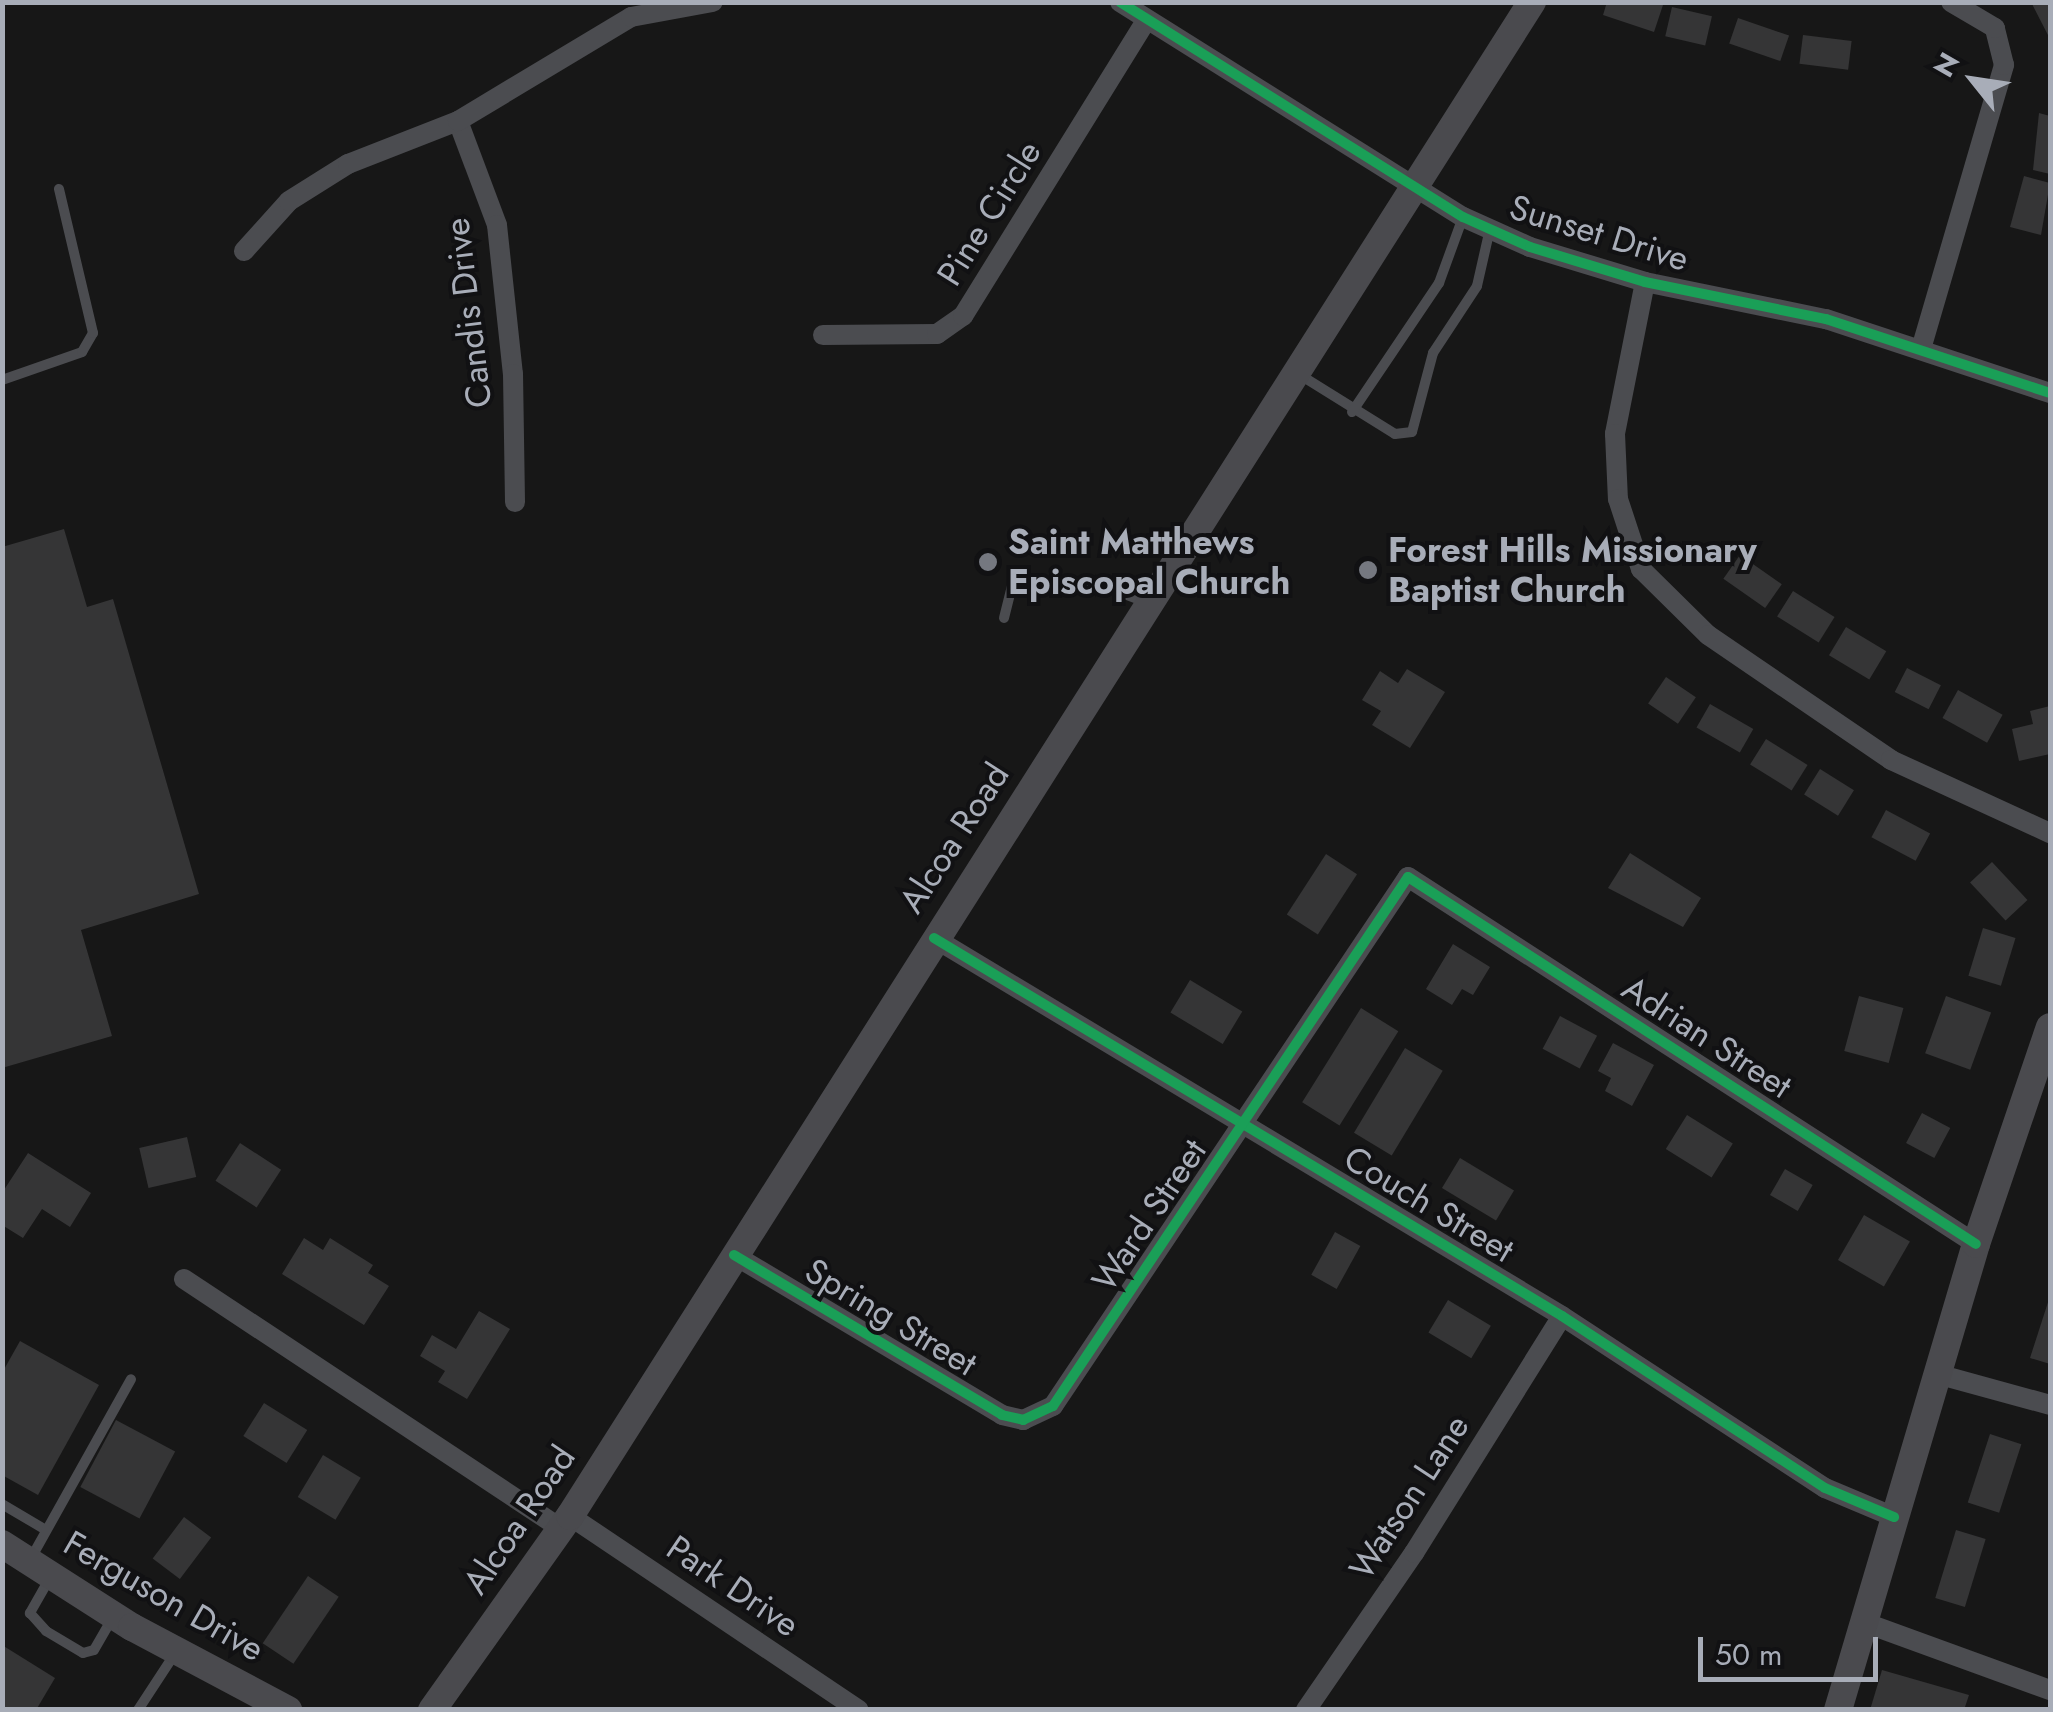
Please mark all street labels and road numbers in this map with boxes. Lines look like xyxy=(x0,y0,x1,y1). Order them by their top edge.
street label: Pine Circle xyxy=(928,133,1050,293)
street label: Sunset Drive xyxy=(1505,186,1693,280)
street label: Candis Drive xyxy=(436,216,500,410)
street label: Alcoa Road xyxy=(890,755,1018,921)
street label: Adrian Street xyxy=(1614,967,1800,1107)
street label: Ward Street xyxy=(1083,1131,1215,1299)
street label: Couch Street xyxy=(1337,1137,1521,1271)
street label: Spring Street xyxy=(798,1249,984,1385)
street label: Watson Lane xyxy=(1340,1407,1478,1587)
street label: Alcoa Road xyxy=(454,1438,584,1602)
street label: Ferguson Drive xyxy=(56,1522,272,1670)
street label: Park Drive xyxy=(659,1526,807,1646)

